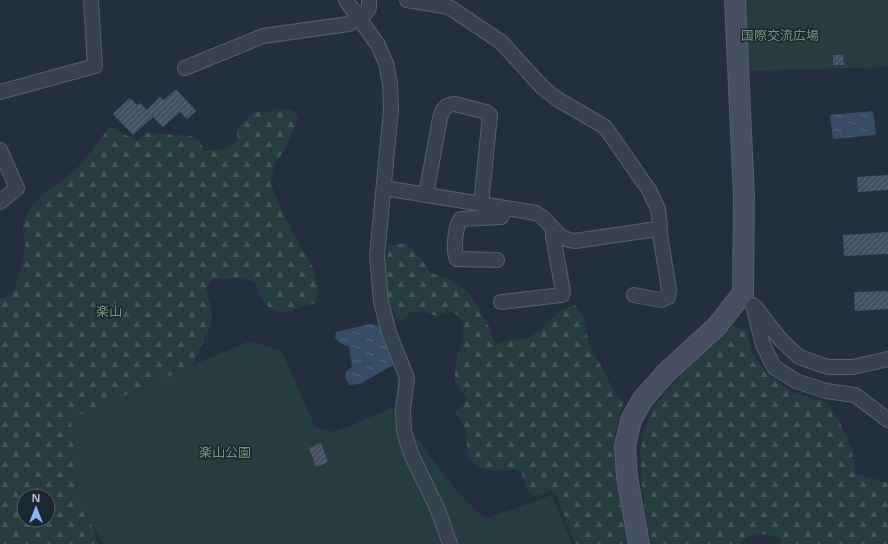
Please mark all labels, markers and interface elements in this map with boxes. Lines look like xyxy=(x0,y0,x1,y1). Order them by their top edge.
park label: 国際交流広場 xyxy=(741,26,819,44)
park label: 楽山 xyxy=(96,302,122,320)
park label: 楽山公園 xyxy=(199,443,251,461)
north arrow xyxy=(16,488,56,528)
text: N xyxy=(32,490,40,505)

